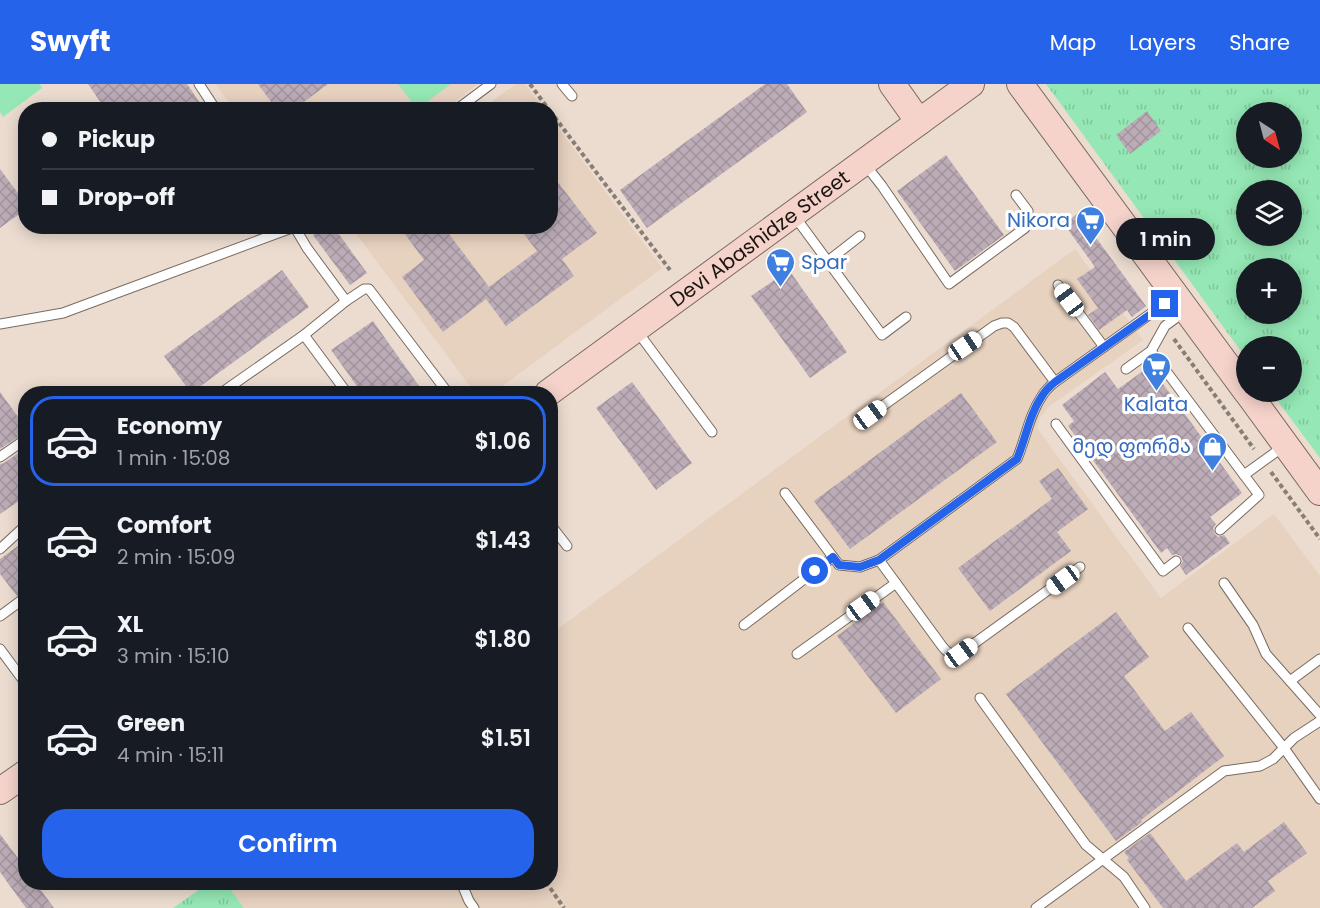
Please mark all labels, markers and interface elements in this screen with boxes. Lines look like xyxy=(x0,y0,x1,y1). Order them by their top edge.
text: Swyft xyxy=(30,22,111,61)
text: Map xyxy=(1050,28,1096,57)
text: Layers xyxy=(1129,28,1196,57)
text: Share xyxy=(1229,28,1290,57)
north arrow xyxy=(1236,102,1302,168)
map controls xyxy=(1236,102,1302,402)
text: Pickup xyxy=(78,124,155,155)
street label: Devi Abashidze Street xyxy=(664,164,855,313)
button: layers xyxy=(1236,180,1302,246)
text: Drop-off xyxy=(78,182,175,213)
supermarket icon: Nikora xyxy=(1075,204,1107,246)
place label: Nikora xyxy=(1007,206,1070,234)
callout: 1 min xyxy=(1116,217,1214,259)
text: 1 min xyxy=(1140,225,1191,253)
supermarket icon: Spar xyxy=(764,246,796,288)
place label: Spar xyxy=(801,248,847,276)
button: + xyxy=(1236,258,1302,324)
car xyxy=(1051,280,1087,320)
route end xyxy=(1151,290,1178,317)
car xyxy=(945,328,985,364)
button: − xyxy=(1236,336,1302,402)
supermarket icon: Kalata xyxy=(1140,350,1172,392)
place label: Kalata xyxy=(1124,390,1188,418)
car xyxy=(850,397,890,433)
text: Economy xyxy=(117,411,222,442)
icon: car xyxy=(45,414,99,468)
text: $1.06 xyxy=(475,426,531,457)
shop icon: მედ ფორმა xyxy=(1196,430,1228,472)
place label: მედ ფორმა xyxy=(1072,432,1191,460)
text: 1 min · 15:08 xyxy=(117,444,230,472)
text: Comfort xyxy=(117,510,211,541)
icon: car xyxy=(45,513,99,567)
text: $1.43 xyxy=(475,525,531,556)
text: 2 min · 15:09 xyxy=(117,543,235,571)
route start xyxy=(801,557,828,584)
car xyxy=(1043,562,1083,598)
car xyxy=(843,588,883,624)
text: XL xyxy=(117,609,143,640)
icon: car xyxy=(45,612,99,666)
text: $1.80 xyxy=(475,624,531,655)
car xyxy=(941,635,981,671)
text: 3 min · 15:10 xyxy=(117,642,230,670)
text: Green xyxy=(117,708,185,739)
icon: car xyxy=(45,711,99,765)
text: $1.51 xyxy=(481,723,531,754)
text: 4 min · 15:11 xyxy=(117,741,224,769)
button: Confirm xyxy=(42,809,534,878)

